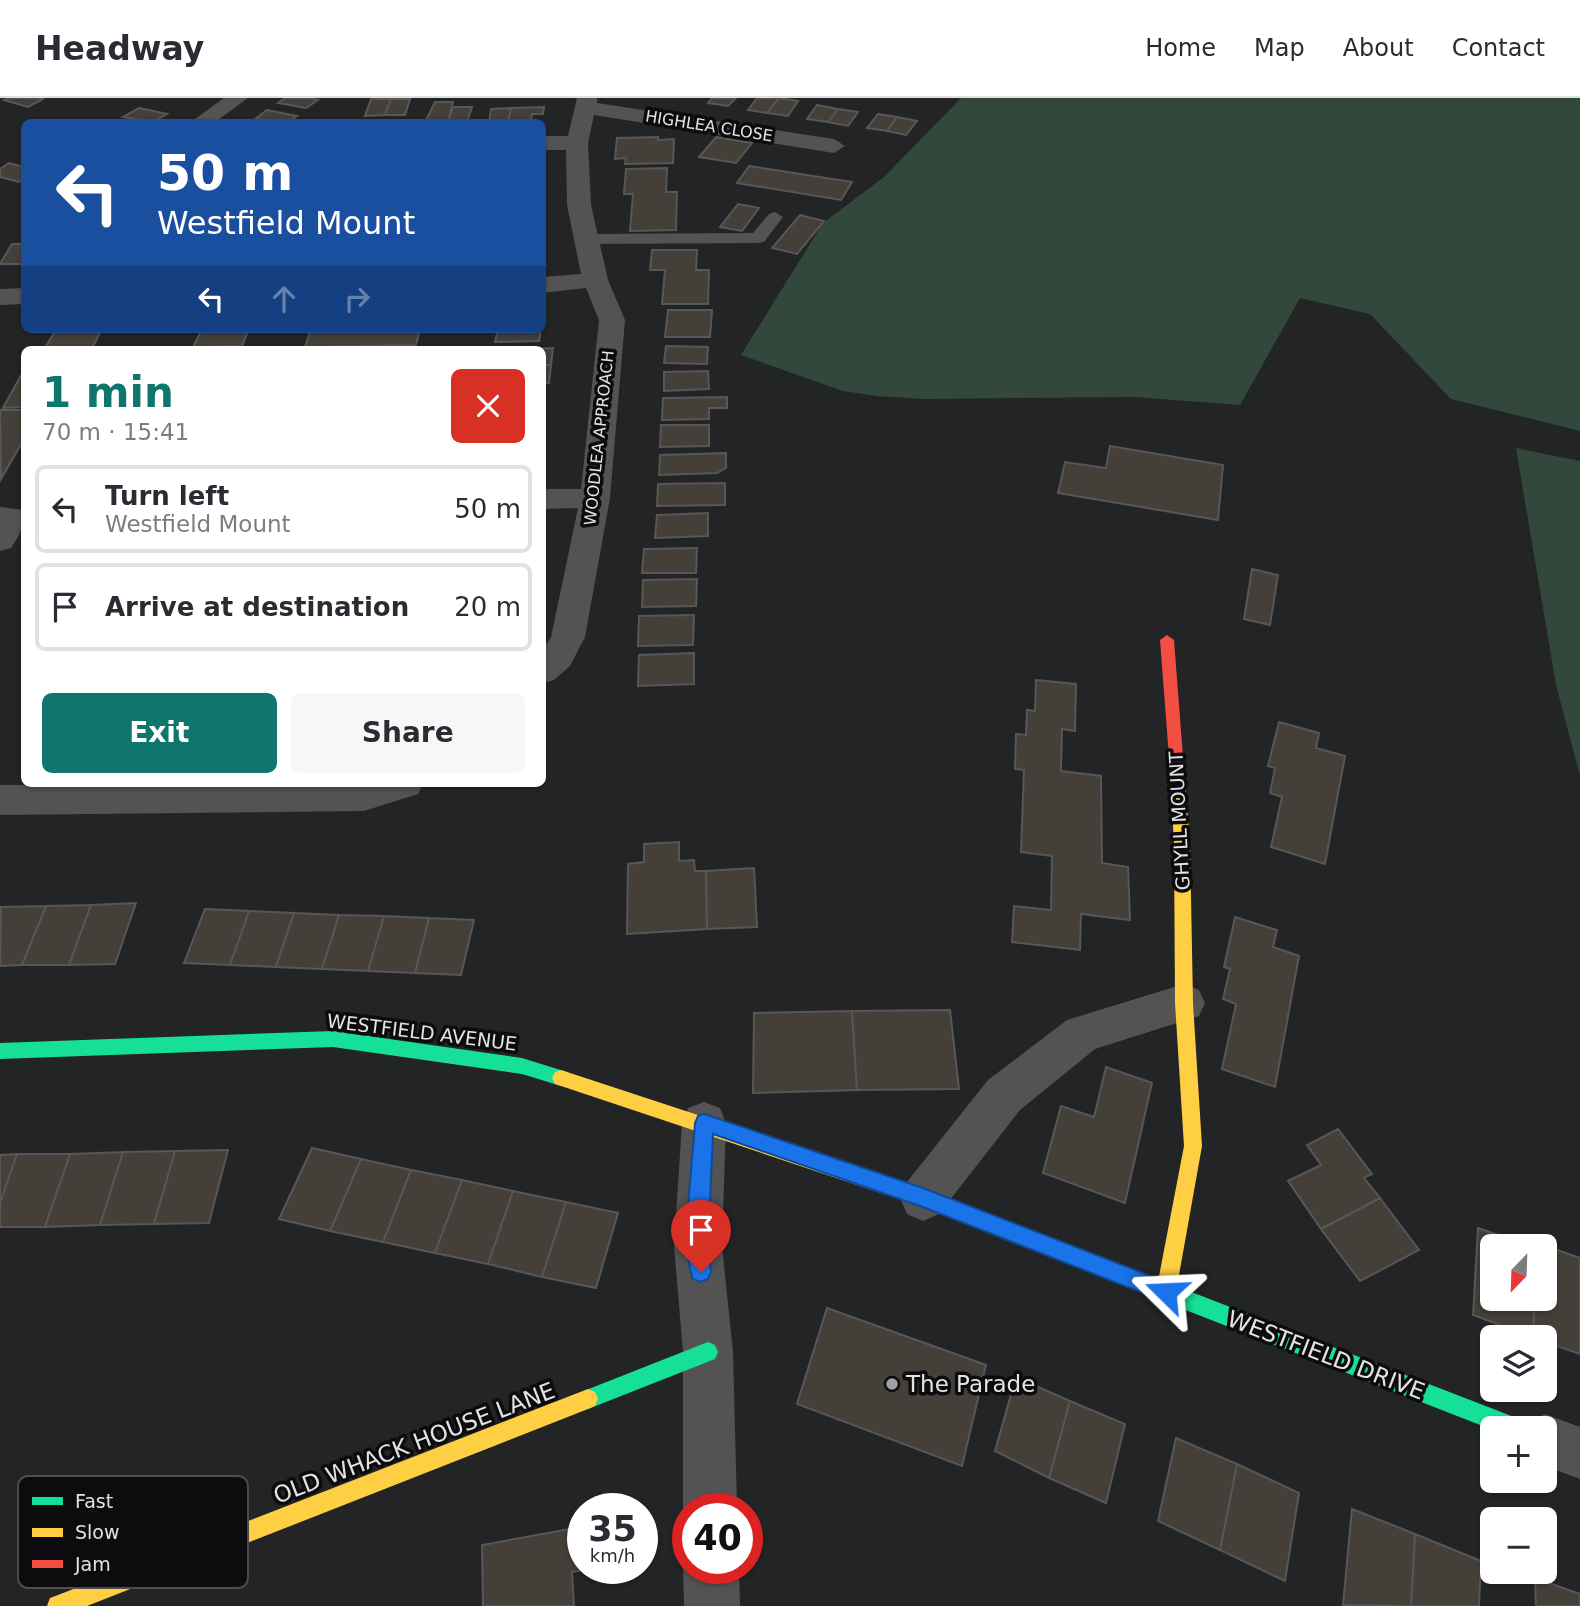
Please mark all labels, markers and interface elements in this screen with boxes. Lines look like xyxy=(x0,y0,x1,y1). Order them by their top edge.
text: Headway xyxy=(35,29,204,68)
text: Home xyxy=(1145,34,1216,62)
text: Map xyxy=(1254,34,1305,62)
text: About xyxy=(1343,34,1414,62)
text: Contact xyxy=(1452,34,1545,62)
street label: HIGHLEA CLOSE xyxy=(644,107,774,145)
text: 50 m xyxy=(157,145,293,202)
icon: left xyxy=(42,147,133,238)
text: Westfield Mount xyxy=(157,204,415,242)
icon: left xyxy=(192,280,230,318)
icon: ahead xyxy=(265,280,303,318)
icon: right xyxy=(338,280,376,318)
street label: WOODLEA APPROACH xyxy=(580,350,618,526)
text: 1 min xyxy=(42,368,174,417)
button: close xyxy=(451,369,525,443)
text: 70 m · 15:41 xyxy=(42,419,189,445)
text: Turn left xyxy=(105,481,229,511)
icon: left xyxy=(46,490,84,528)
text: 50 m xyxy=(454,494,521,524)
text: Westfield Mount xyxy=(105,511,291,537)
icon: arrive xyxy=(46,588,84,626)
text: Arrive at destination xyxy=(105,592,409,622)
text: 20 m xyxy=(454,592,521,622)
button: Exit xyxy=(42,693,277,773)
button: Share xyxy=(291,693,525,773)
street label: GHYLL MOUNT xyxy=(1164,751,1194,891)
street label: WESTFIELD AVENUE xyxy=(326,1009,518,1055)
pin xyxy=(671,1200,731,1272)
icon: arrive xyxy=(682,1211,720,1249)
north arrow xyxy=(1480,1234,1558,1311)
map controls xyxy=(1480,1234,1557,1584)
position arrow xyxy=(1129,1255,1203,1329)
street label: WESTFIELD DRIVE xyxy=(1224,1305,1428,1405)
button: layers xyxy=(1480,1325,1557,1402)
place label: The Parade xyxy=(905,1371,1035,1397)
marker: The Parade xyxy=(884,1376,900,1392)
street label: OLD WHACK HOUSE LANE xyxy=(270,1377,558,1509)
button: + xyxy=(1480,1416,1557,1493)
legend xyxy=(18,1476,248,1588)
text: Fast xyxy=(75,1490,113,1512)
speed limit sign: 40 xyxy=(672,1493,763,1584)
button: − xyxy=(1480,1507,1557,1584)
text: 35 xyxy=(588,1509,637,1549)
text: Slow xyxy=(75,1521,120,1543)
text: km/h xyxy=(590,1545,635,1566)
text: Jam xyxy=(74,1553,111,1575)

